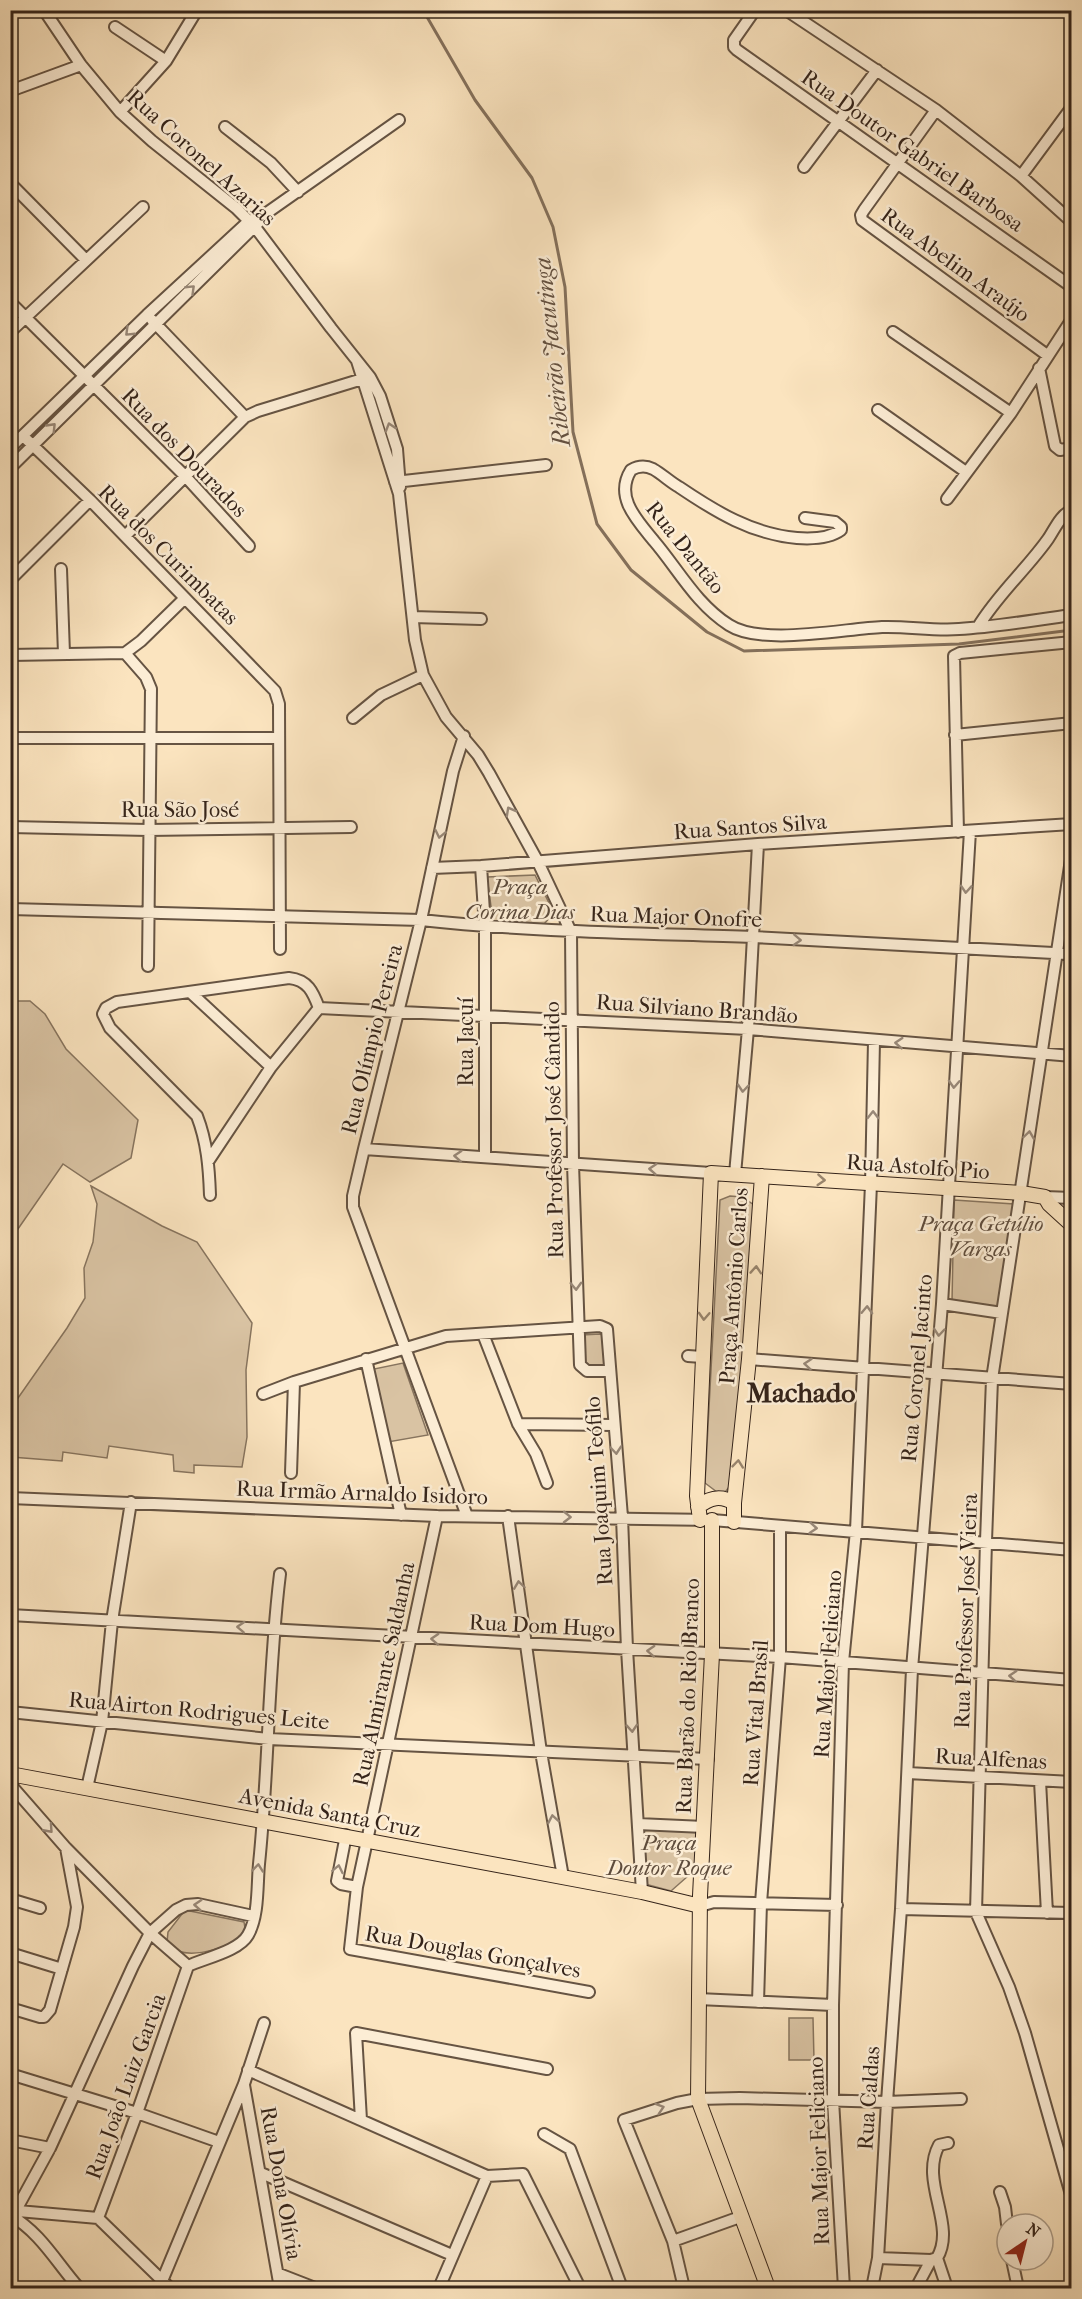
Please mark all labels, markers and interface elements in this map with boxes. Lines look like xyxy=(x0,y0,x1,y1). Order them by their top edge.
street label: Rua Doutor Gabriel Barbosa xyxy=(796,64,1029,238)
street label: Rua Coronel Azarias xyxy=(121,84,281,231)
street label: Rua Abelim Araújo xyxy=(876,202,1035,328)
water label: Ribeirão Jacutinga xyxy=(528,256,576,450)
one-way arrow xyxy=(183,286,194,297)
one-way arrow xyxy=(126,325,136,336)
street label: Rua dos Dourados xyxy=(116,383,253,523)
one-way arrow xyxy=(385,422,397,433)
one-way arrow xyxy=(45,423,56,433)
street label: Rua dos Curimbatas xyxy=(93,479,244,630)
street label: Rua Dantão xyxy=(640,496,730,599)
street label: Rua São José xyxy=(121,797,239,823)
one-way arrow xyxy=(506,806,517,817)
street label: Rua Santos Silva xyxy=(673,809,828,845)
one-way arrow xyxy=(434,828,447,838)
park label: Praça Corina Dias xyxy=(465,874,576,925)
one-way arrow xyxy=(960,885,973,894)
street label: Rua Major Onofre xyxy=(589,901,763,933)
one-way arrow xyxy=(792,933,801,946)
street label: Rua Olímpio Pereira xyxy=(336,941,408,1137)
street label: Rua Silviano Brandão xyxy=(595,989,799,1029)
street label: Rua Jacuí xyxy=(453,997,479,1087)
street label: Rua Professor José Cândido xyxy=(539,1001,569,1259)
one-way arrow xyxy=(895,1037,904,1050)
one-way arrow xyxy=(948,1079,961,1088)
one-way arrow xyxy=(737,1083,750,1092)
one-way arrow xyxy=(866,1111,879,1120)
one-way arrow xyxy=(1023,1131,1035,1140)
one-way arrow xyxy=(454,1149,463,1162)
street label: Rua Astolfo Pio xyxy=(845,1149,991,1185)
one-way arrow xyxy=(648,1163,657,1176)
one-way arrow xyxy=(816,1173,825,1186)
street label: Praça Antônio Carlos xyxy=(714,1187,754,1385)
park label: Praça Getúlio Vargas xyxy=(918,1211,1043,1262)
one-way arrow xyxy=(749,1265,762,1274)
street label: Rua Coronel Jacinto xyxy=(896,1273,938,1463)
one-way arrow xyxy=(570,1281,582,1290)
one-way arrow xyxy=(860,1306,873,1315)
one-way arrow xyxy=(698,1311,711,1320)
one-way arrow xyxy=(933,1327,946,1336)
one-way arrow xyxy=(804,1358,813,1371)
district label: Machado xyxy=(747,1376,855,1409)
street label: Rua Joaquim Teófilo xyxy=(579,1395,619,1587)
one-way arrow xyxy=(609,1445,622,1455)
one-way arrow xyxy=(731,1459,744,1468)
street label: Rua Irmão Arnaldo Isidoro xyxy=(236,1476,488,1510)
street label: Rua Professor José Vieira xyxy=(949,1492,983,1729)
one-way arrow xyxy=(562,1510,571,1523)
one-way arrow xyxy=(809,1521,818,1534)
street label: Rua Almirante Saldanha xyxy=(347,1559,421,1789)
street label: Rua Major Feliciano xyxy=(808,1569,848,1759)
street label: Rua Barão do Rio Branco xyxy=(671,1578,705,1815)
one-way arrow xyxy=(513,1580,525,1590)
street label: Rua Dom Hugo xyxy=(468,1609,616,1643)
one-way arrow xyxy=(236,1621,245,1634)
one-way arrow xyxy=(431,1632,440,1645)
street label: Rua Vital Brasil xyxy=(738,1639,774,1787)
one-way arrow xyxy=(647,1644,656,1657)
one-way arrow xyxy=(1009,1670,1018,1683)
street label: Rua Airton Rodrigues Leite xyxy=(67,1687,330,1735)
one-way arrow xyxy=(626,1724,639,1733)
street label: Rua Alfenas xyxy=(934,1743,1048,1775)
street label: Avenida Santa Cruz xyxy=(236,1782,423,1843)
one-way arrow xyxy=(547,1815,560,1825)
one-way arrow xyxy=(42,1822,53,1832)
park label: Praça Doutor Roque xyxy=(605,1830,732,1881)
one-way arrow xyxy=(252,1864,264,1873)
one-way arrow xyxy=(331,1864,344,1874)
one-way arrow xyxy=(193,1899,202,1912)
street label: Rua Douglas Gonçalves xyxy=(363,1920,583,1984)
street label: Rua João Luiz Garcia xyxy=(80,1989,172,2183)
street label: Rua Caldas xyxy=(852,2045,886,2151)
street label: Rua Major Feliciano xyxy=(803,2056,835,2246)
one-way arrow xyxy=(654,2103,665,2116)
street label: Rua Dona Olívia xyxy=(255,2104,307,2263)
north arrow xyxy=(995,2212,1055,2272)
text: N xyxy=(1023,2219,1044,2242)

